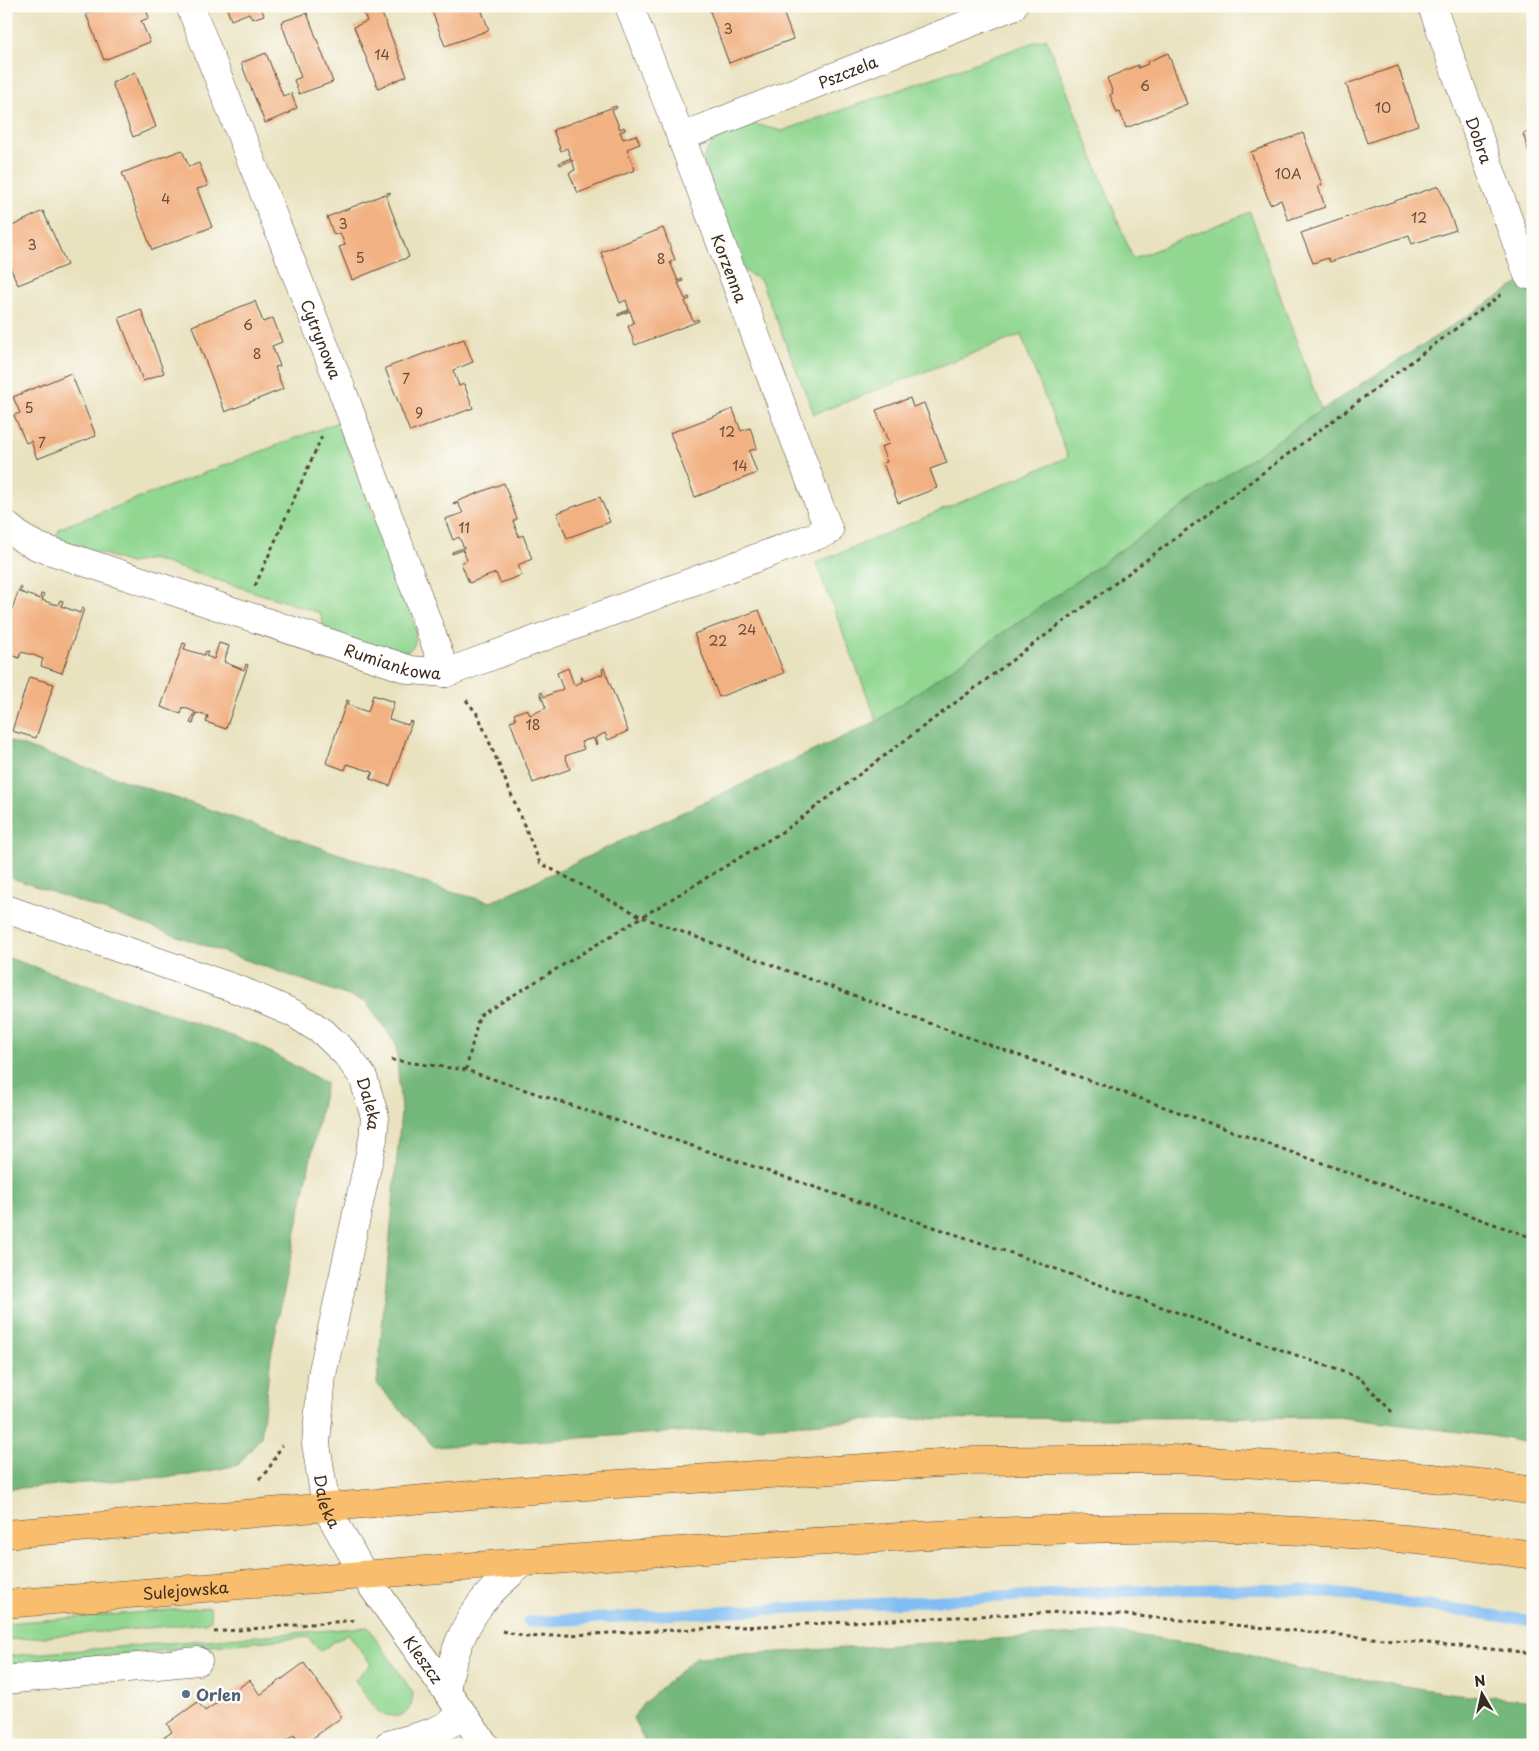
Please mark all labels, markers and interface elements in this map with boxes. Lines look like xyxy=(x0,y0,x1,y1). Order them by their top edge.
house number: 3 xyxy=(723,18,733,39)
house number: 14 xyxy=(374,44,390,65)
street label: Pszczela xyxy=(814,49,881,94)
house number: 6 xyxy=(1140,75,1150,96)
house number: 10 xyxy=(1375,97,1391,118)
street label: Dobra xyxy=(1460,113,1499,167)
house number: 10A xyxy=(1274,163,1302,184)
house number: 4 xyxy=(161,188,171,209)
house number: 12 xyxy=(1411,207,1427,228)
house number: 3 xyxy=(338,213,348,234)
street label: Korzenna xyxy=(706,230,754,306)
house number: 3 xyxy=(27,234,37,255)
house number: 5 xyxy=(355,247,365,268)
house number: 8 xyxy=(657,248,665,269)
street label: Cytrynowa xyxy=(295,296,348,382)
house number: 6 xyxy=(243,314,253,335)
house number: 8 xyxy=(253,343,261,364)
house number: 7 xyxy=(402,368,410,389)
house number: 5 xyxy=(24,397,34,418)
house number: 9 xyxy=(415,402,423,423)
house number: 12 xyxy=(719,421,735,442)
house number: 7 xyxy=(38,432,46,453)
house number: 14 xyxy=(732,455,748,476)
house number: 11 xyxy=(458,517,470,538)
house number: 24 xyxy=(738,619,756,640)
house number: 22 xyxy=(709,630,727,651)
street label: Rumiankowa xyxy=(341,637,442,685)
house number: 18 xyxy=(525,714,541,735)
street label: Daleka xyxy=(351,1074,388,1132)
street label: Daleka xyxy=(309,1472,347,1532)
street label: Sulejowska xyxy=(141,1574,229,1605)
street label: Kleszcz xyxy=(398,1630,450,1689)
north arrow xyxy=(1456,1668,1506,1718)
text: N xyxy=(1473,1669,1487,1692)
place label: Orlen xyxy=(196,1682,241,1706)
marker: Orlen xyxy=(180,1688,192,1700)

